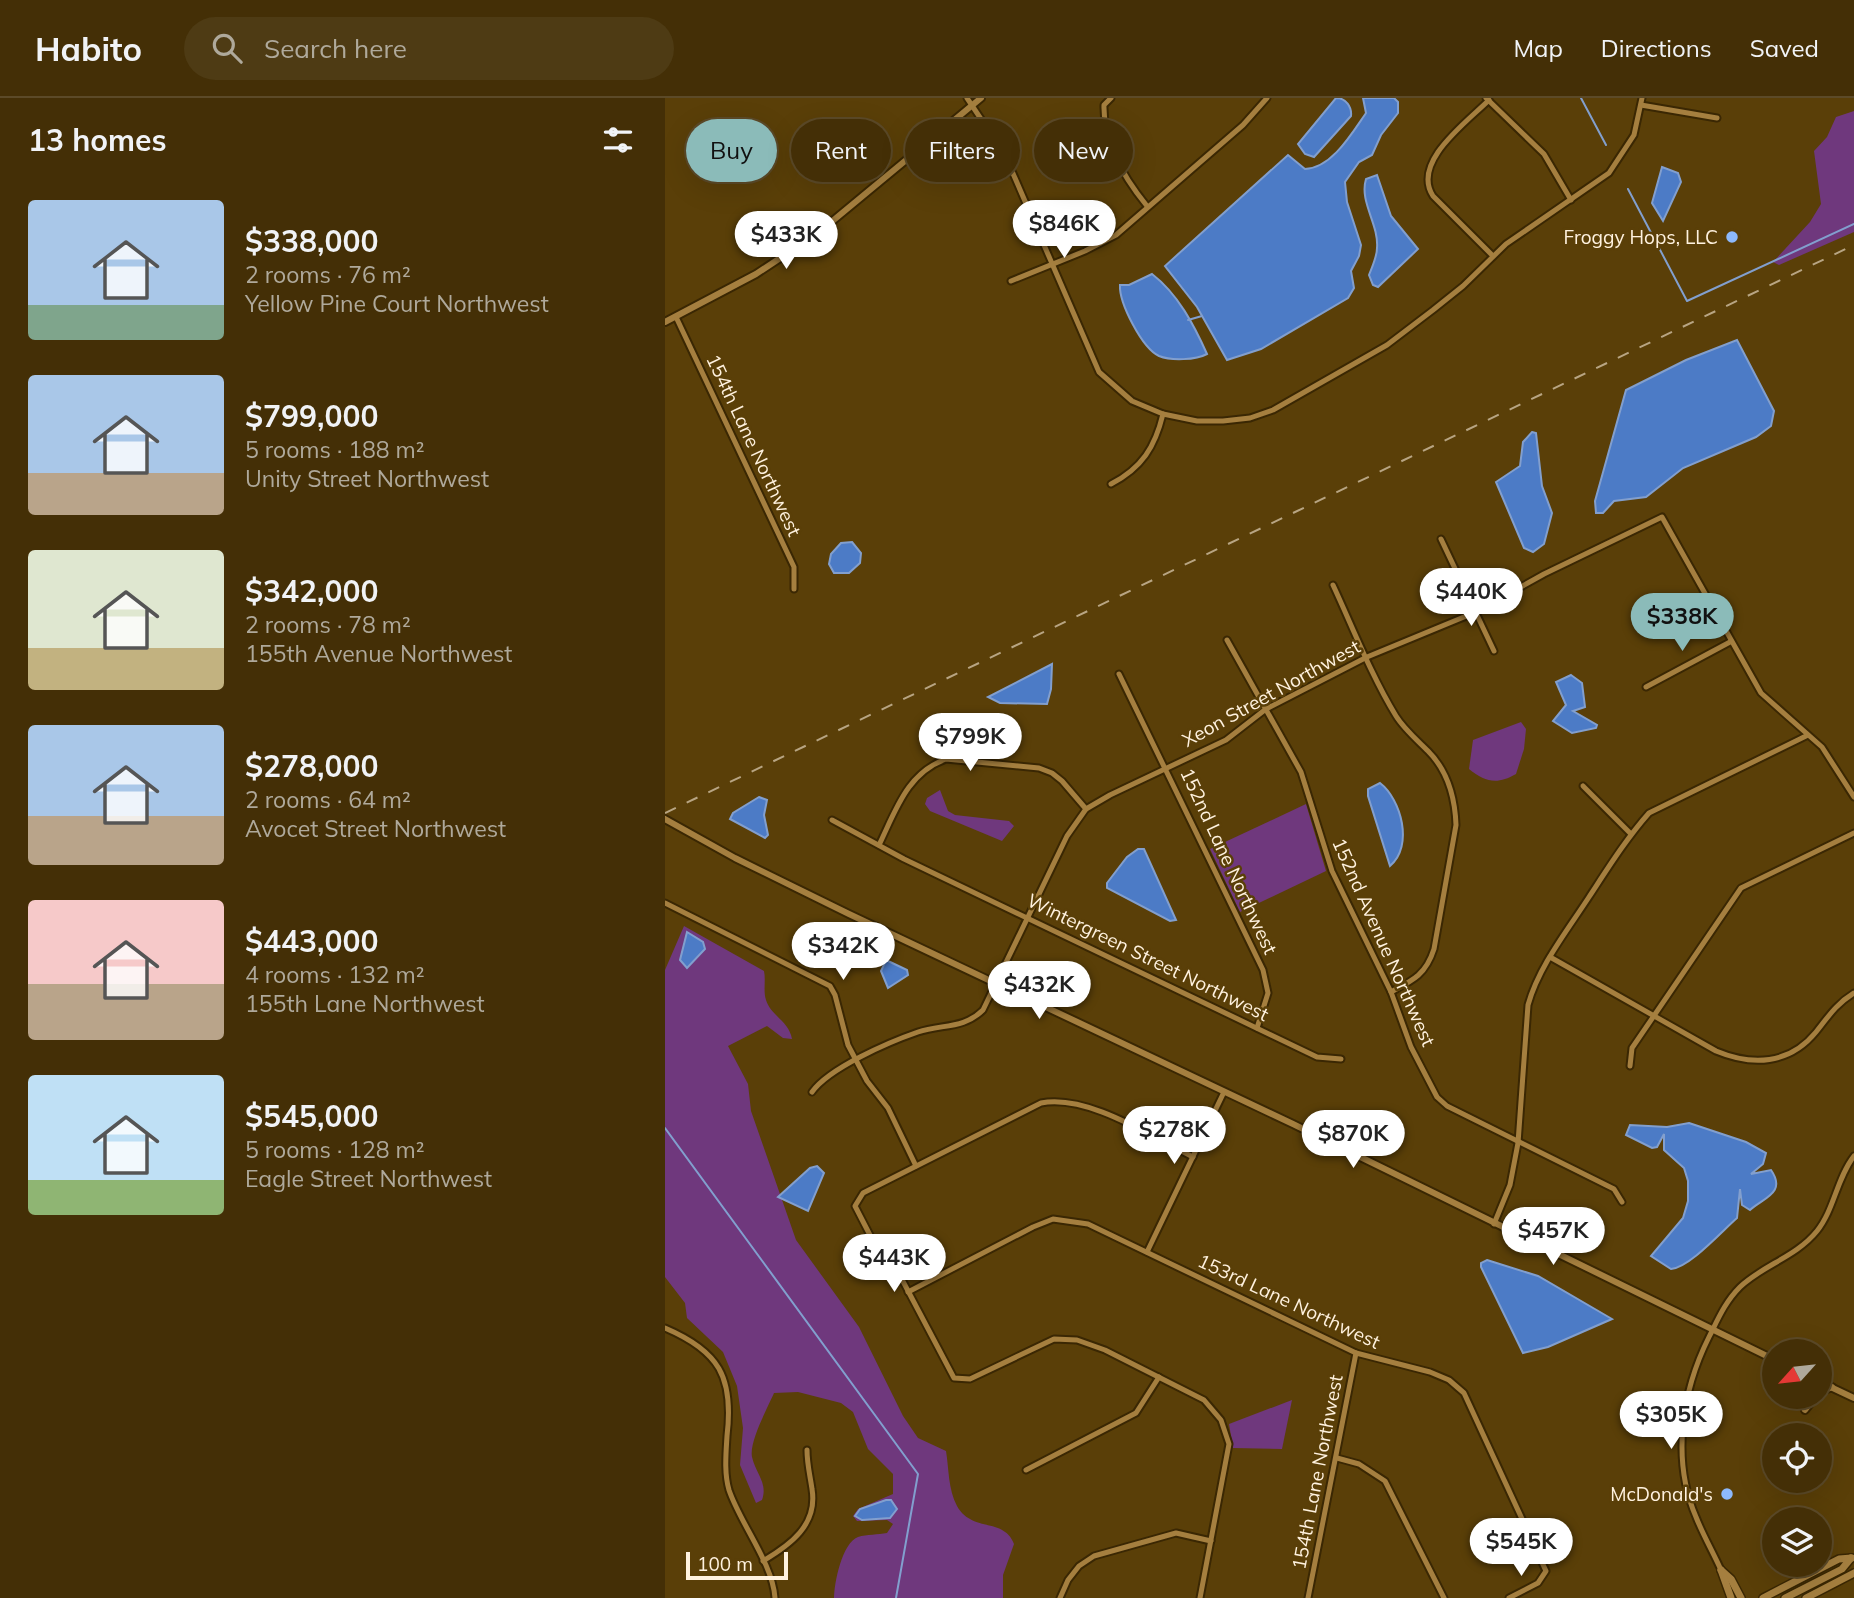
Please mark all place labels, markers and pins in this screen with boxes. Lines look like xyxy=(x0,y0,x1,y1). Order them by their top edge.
pin: $846K xyxy=(1015,200,1113,260)
pin: $433K xyxy=(737,212,835,271)
place label: Froggy Hops, LLC xyxy=(1563,225,1718,249)
marker: Froggy Hops, LLC xyxy=(1724,229,1740,245)
pin: $440K xyxy=(1422,568,1520,628)
pin: $338K xyxy=(1633,594,1731,653)
pin: $799K xyxy=(921,714,1019,773)
pin: $342K xyxy=(794,922,892,982)
pin: $432K xyxy=(990,962,1088,1021)
pin: $278K xyxy=(1125,1107,1223,1166)
pin: $870K xyxy=(1304,1110,1402,1170)
pin: $457K xyxy=(1504,1208,1602,1267)
pin: $443K xyxy=(845,1234,943,1294)
pin: $305K xyxy=(1622,1392,1720,1451)
place label: McDonald's xyxy=(1610,1482,1713,1506)
marker: McDonald's xyxy=(1719,1486,1735,1502)
pin: $545K xyxy=(1472,1518,1570,1578)

